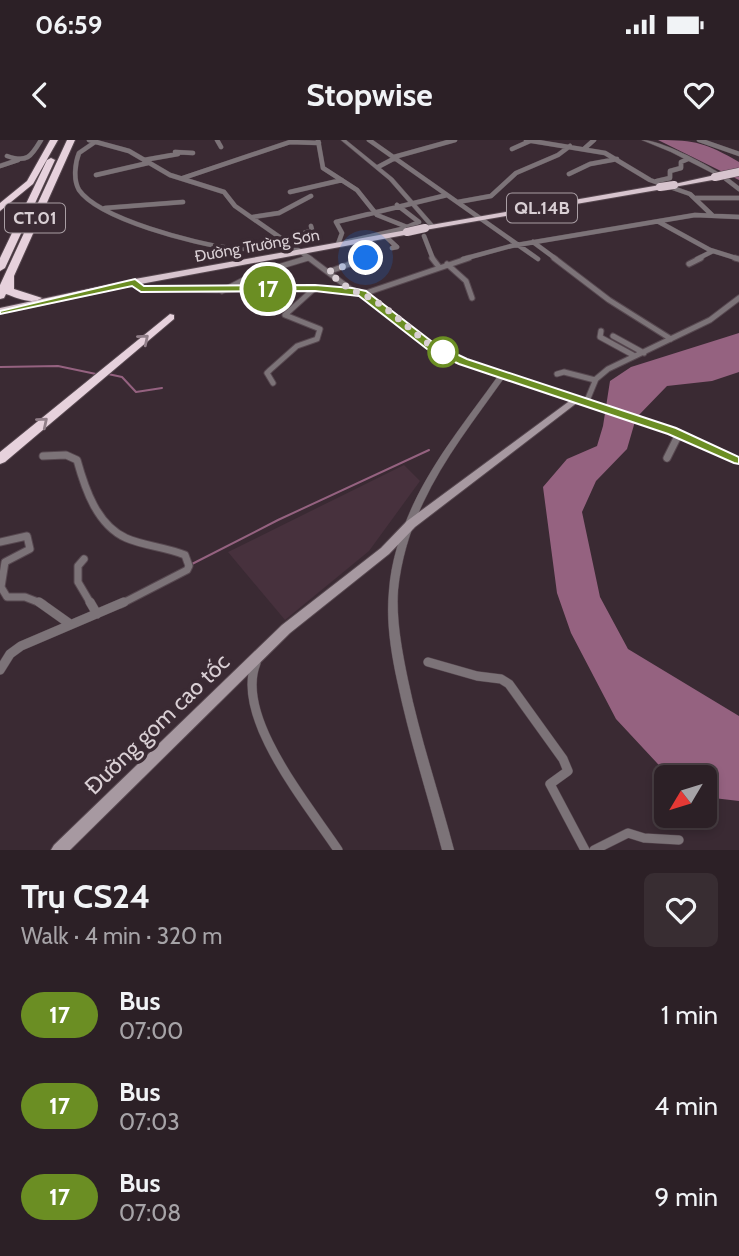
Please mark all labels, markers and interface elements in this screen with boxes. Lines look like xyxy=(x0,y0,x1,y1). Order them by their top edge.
text: 06:59 xyxy=(35,9,102,41)
text: Stopwise xyxy=(306,75,433,114)
icon: back xyxy=(21,76,59,114)
icon: heart xyxy=(680,76,718,114)
road number: QL.14B xyxy=(507,194,577,222)
road number: CT.01 xyxy=(5,204,65,232)
street label: Đường Trường Sơn xyxy=(193,225,321,266)
your location xyxy=(348,240,383,275)
line badge: 17 xyxy=(236,266,300,312)
text: 17 xyxy=(257,274,279,303)
one-way arrow xyxy=(136,334,148,347)
unlabelled marker xyxy=(428,337,458,367)
one-way arrow xyxy=(35,418,48,430)
street label: Đường gom cao tốc xyxy=(79,648,235,800)
north arrow xyxy=(654,765,718,828)
map controls xyxy=(654,765,717,828)
button: heart xyxy=(644,873,718,947)
text: Trụ CS24 xyxy=(21,876,150,916)
text: Walk · 4 min · 320 m xyxy=(21,922,223,950)
text: Bus xyxy=(119,985,160,1017)
text: 1 min xyxy=(661,999,718,1031)
text: 17 xyxy=(49,1000,70,1029)
text: 07:00 xyxy=(119,1017,183,1045)
text: Bus xyxy=(119,1076,160,1108)
text: 4 min xyxy=(654,1090,718,1122)
text: 17 xyxy=(49,1091,70,1120)
text: 07:03 xyxy=(119,1108,180,1136)
text: Bus xyxy=(119,1167,160,1199)
text: 9 min xyxy=(655,1181,718,1213)
text: 17 xyxy=(49,1182,70,1211)
text: 07:08 xyxy=(119,1199,181,1227)

